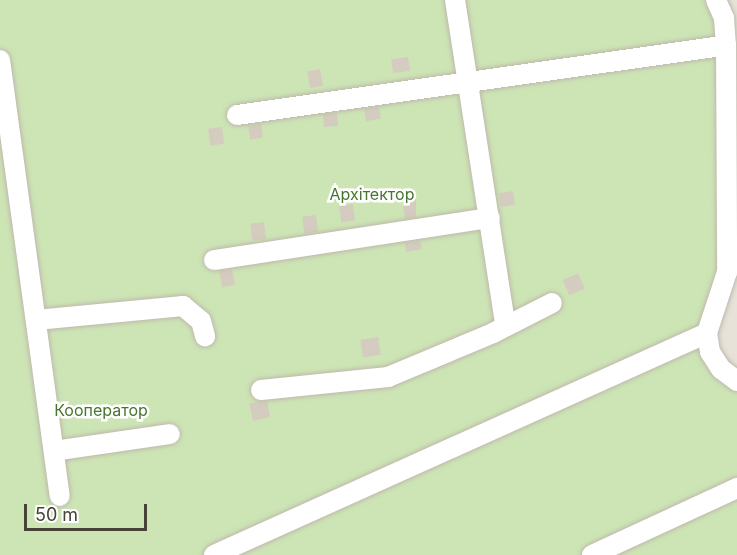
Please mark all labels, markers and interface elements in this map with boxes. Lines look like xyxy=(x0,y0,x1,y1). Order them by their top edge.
park label: Архітектор xyxy=(330,184,414,204)
park label: Кооператор xyxy=(54,400,148,420)
scale bar xyxy=(27,492,150,530)
text: 50 m xyxy=(35,504,78,525)

